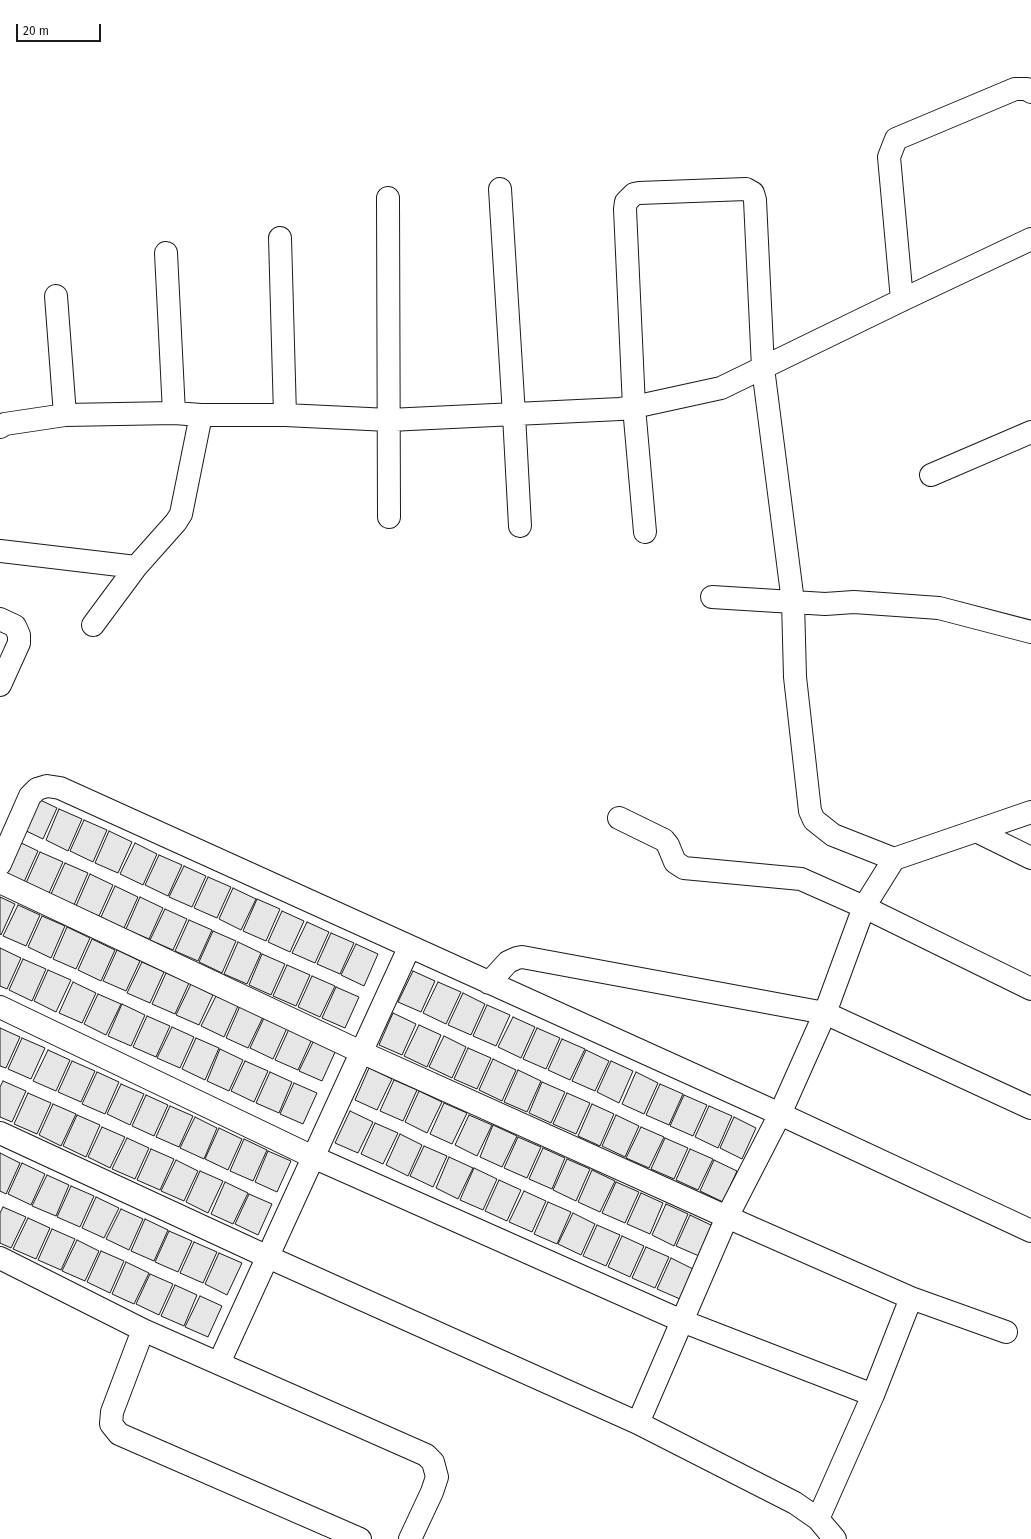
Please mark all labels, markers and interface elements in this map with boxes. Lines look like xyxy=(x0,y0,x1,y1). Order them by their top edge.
scale bar xyxy=(18,16,103,42)
text: 20 m xyxy=(23,24,49,38)

